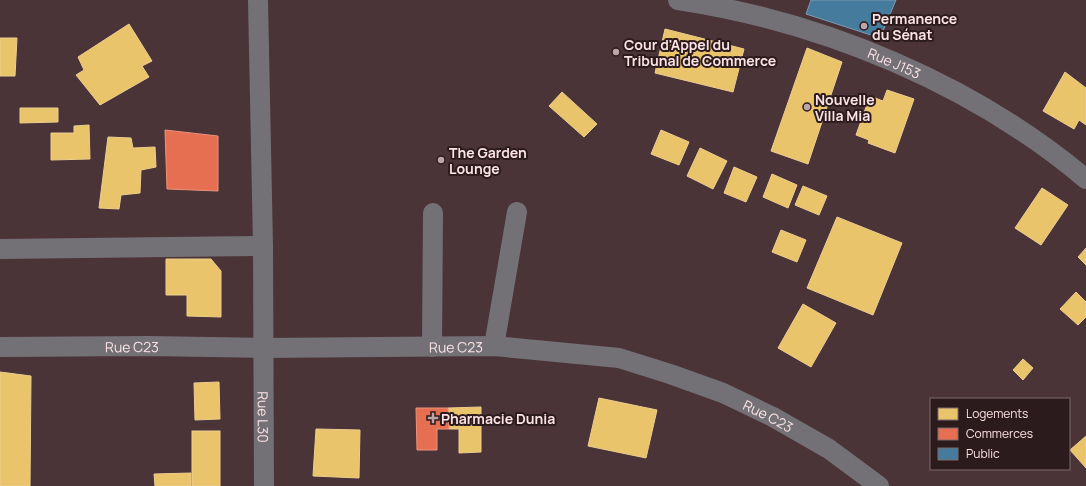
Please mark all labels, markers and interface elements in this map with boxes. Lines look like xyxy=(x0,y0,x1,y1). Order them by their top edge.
place label: Permanence du Sénat xyxy=(872,9,957,44)
marker: Permanence du Sénat xyxy=(859,21,869,31)
place label: Cour d'Appel du Tribunal de Commerce xyxy=(624,35,776,70)
street label: Rue J153 xyxy=(865,43,924,82)
marker: Cour d'Appel du Tribunal de Commerce xyxy=(611,47,621,57)
place label: Nouvelle Villa Mia xyxy=(815,90,875,125)
marker: Nouvelle Villa Mia xyxy=(802,102,812,112)
place label: The Garden Lounge xyxy=(449,143,527,178)
marker: The Garden Lounge xyxy=(436,155,446,165)
street label: Rue C23 xyxy=(105,336,159,356)
street label: Rue C23 xyxy=(429,337,483,356)
street label: Rue L30 xyxy=(254,391,273,443)
street label: Rue C23 xyxy=(740,395,797,436)
legend xyxy=(930,398,1070,470)
text: Logements xyxy=(966,405,1028,422)
place label: Pharmacie Dunia xyxy=(441,409,555,428)
marker: Pharmacie Dunia xyxy=(428,413,438,423)
text: Commerces xyxy=(966,425,1033,442)
text: Public xyxy=(966,445,1000,462)

